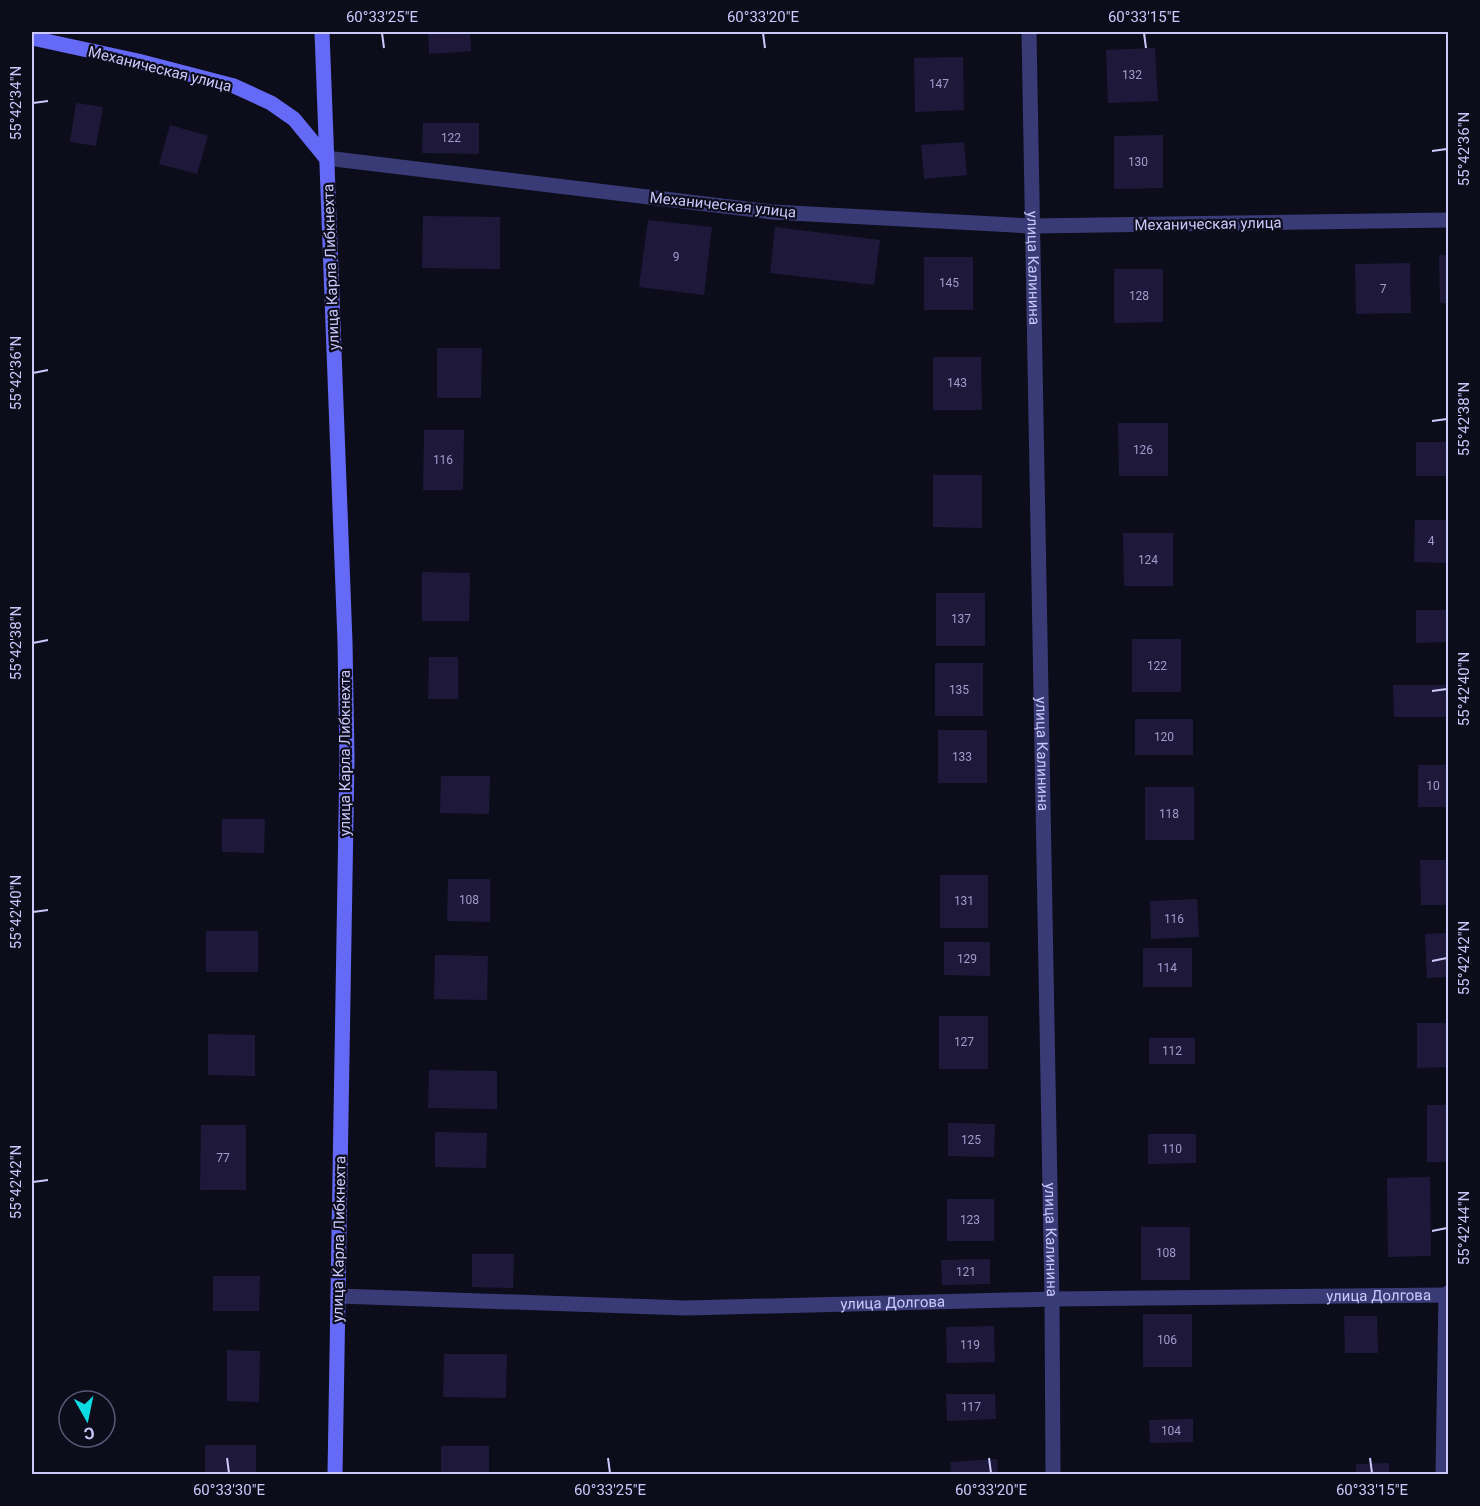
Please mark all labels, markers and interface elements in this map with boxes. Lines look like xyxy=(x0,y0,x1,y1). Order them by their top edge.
text: 60°33'25"E xyxy=(346,8,419,26)
text: 60°33'20"E xyxy=(727,8,800,26)
text: 60°33'15"E xyxy=(1108,8,1181,26)
street label: Механическая улица xyxy=(86,42,234,96)
text: 55°42'34"N xyxy=(7,66,25,140)
house number: 132 xyxy=(1122,68,1142,82)
house number: 147 xyxy=(929,77,949,91)
text: 55°42'36"N xyxy=(1455,112,1473,186)
house number: 122 xyxy=(441,131,461,145)
house number: 130 xyxy=(1128,155,1148,169)
street label: улица Карла Либкнехта xyxy=(319,184,343,350)
street label: Механическая улица xyxy=(649,188,797,222)
street label: улица Калинина xyxy=(1023,211,1043,325)
street label: Механическая улица xyxy=(1134,214,1282,234)
house number: 9 xyxy=(673,250,679,264)
house number: 145 xyxy=(939,276,959,290)
house number: 7 xyxy=(1380,282,1387,296)
house number: 128 xyxy=(1129,289,1149,303)
text: 55°42'36"N xyxy=(7,336,25,410)
house number: 143 xyxy=(947,376,967,390)
text: 55°42'38"N xyxy=(1455,382,1473,456)
house number: 126 xyxy=(1133,443,1153,457)
house number: 116 xyxy=(433,453,453,467)
house number: 4 xyxy=(1428,534,1435,548)
house number: 124 xyxy=(1138,553,1158,567)
text: 55°42'38"N xyxy=(7,606,25,680)
house number: 137 xyxy=(951,612,971,626)
text: 55°42'40"N xyxy=(1455,652,1473,726)
house number: 122 xyxy=(1147,659,1167,673)
street label: улица Карла Либкнехта xyxy=(336,670,354,836)
house number: 135 xyxy=(949,683,969,697)
street label: улица Калинина xyxy=(1032,697,1052,811)
house number: 120 xyxy=(1154,730,1174,744)
house number: 133 xyxy=(952,750,972,764)
house number: 10 xyxy=(1426,779,1440,793)
house number: 118 xyxy=(1159,807,1179,821)
text: 55°42'40"N xyxy=(7,875,25,949)
house number: 108 xyxy=(459,893,479,907)
house number: 131 xyxy=(954,894,974,908)
house number: 116 xyxy=(1164,912,1184,926)
text: 55°42'42"N xyxy=(1455,921,1473,995)
house number: 129 xyxy=(957,952,977,966)
house number: 114 xyxy=(1157,961,1177,975)
house number: 127 xyxy=(954,1035,974,1049)
house number: 112 xyxy=(1162,1044,1182,1058)
house number: 125 xyxy=(961,1133,981,1147)
house number: 110 xyxy=(1162,1142,1182,1156)
text: 55°42'42"N xyxy=(7,1145,25,1219)
house number: 77 xyxy=(216,1151,230,1165)
street label: улица Карла Либкнехта xyxy=(329,1156,349,1322)
street label: улица Калинина xyxy=(1041,1183,1061,1297)
text: 55°42'44"N xyxy=(1455,1191,1473,1265)
house number: 123 xyxy=(960,1213,980,1227)
house number: 108 xyxy=(1156,1246,1176,1260)
house number: 121 xyxy=(956,1265,976,1279)
street label: улица Долгова xyxy=(1326,1286,1431,1305)
street label: улица Долгова xyxy=(840,1293,945,1313)
house number: 106 xyxy=(1157,1333,1177,1347)
house number: 119 xyxy=(960,1338,980,1352)
north arrow xyxy=(57,1389,117,1449)
house number: 117 xyxy=(961,1400,981,1414)
text: С xyxy=(83,1423,96,1444)
house number: 104 xyxy=(1161,1424,1181,1438)
text: 60°33'30"E xyxy=(193,1481,266,1499)
text: 60°33'25"E xyxy=(574,1481,647,1499)
text: 60°33'20"E xyxy=(955,1481,1028,1499)
text: 60°33'15"E xyxy=(1336,1481,1409,1499)

